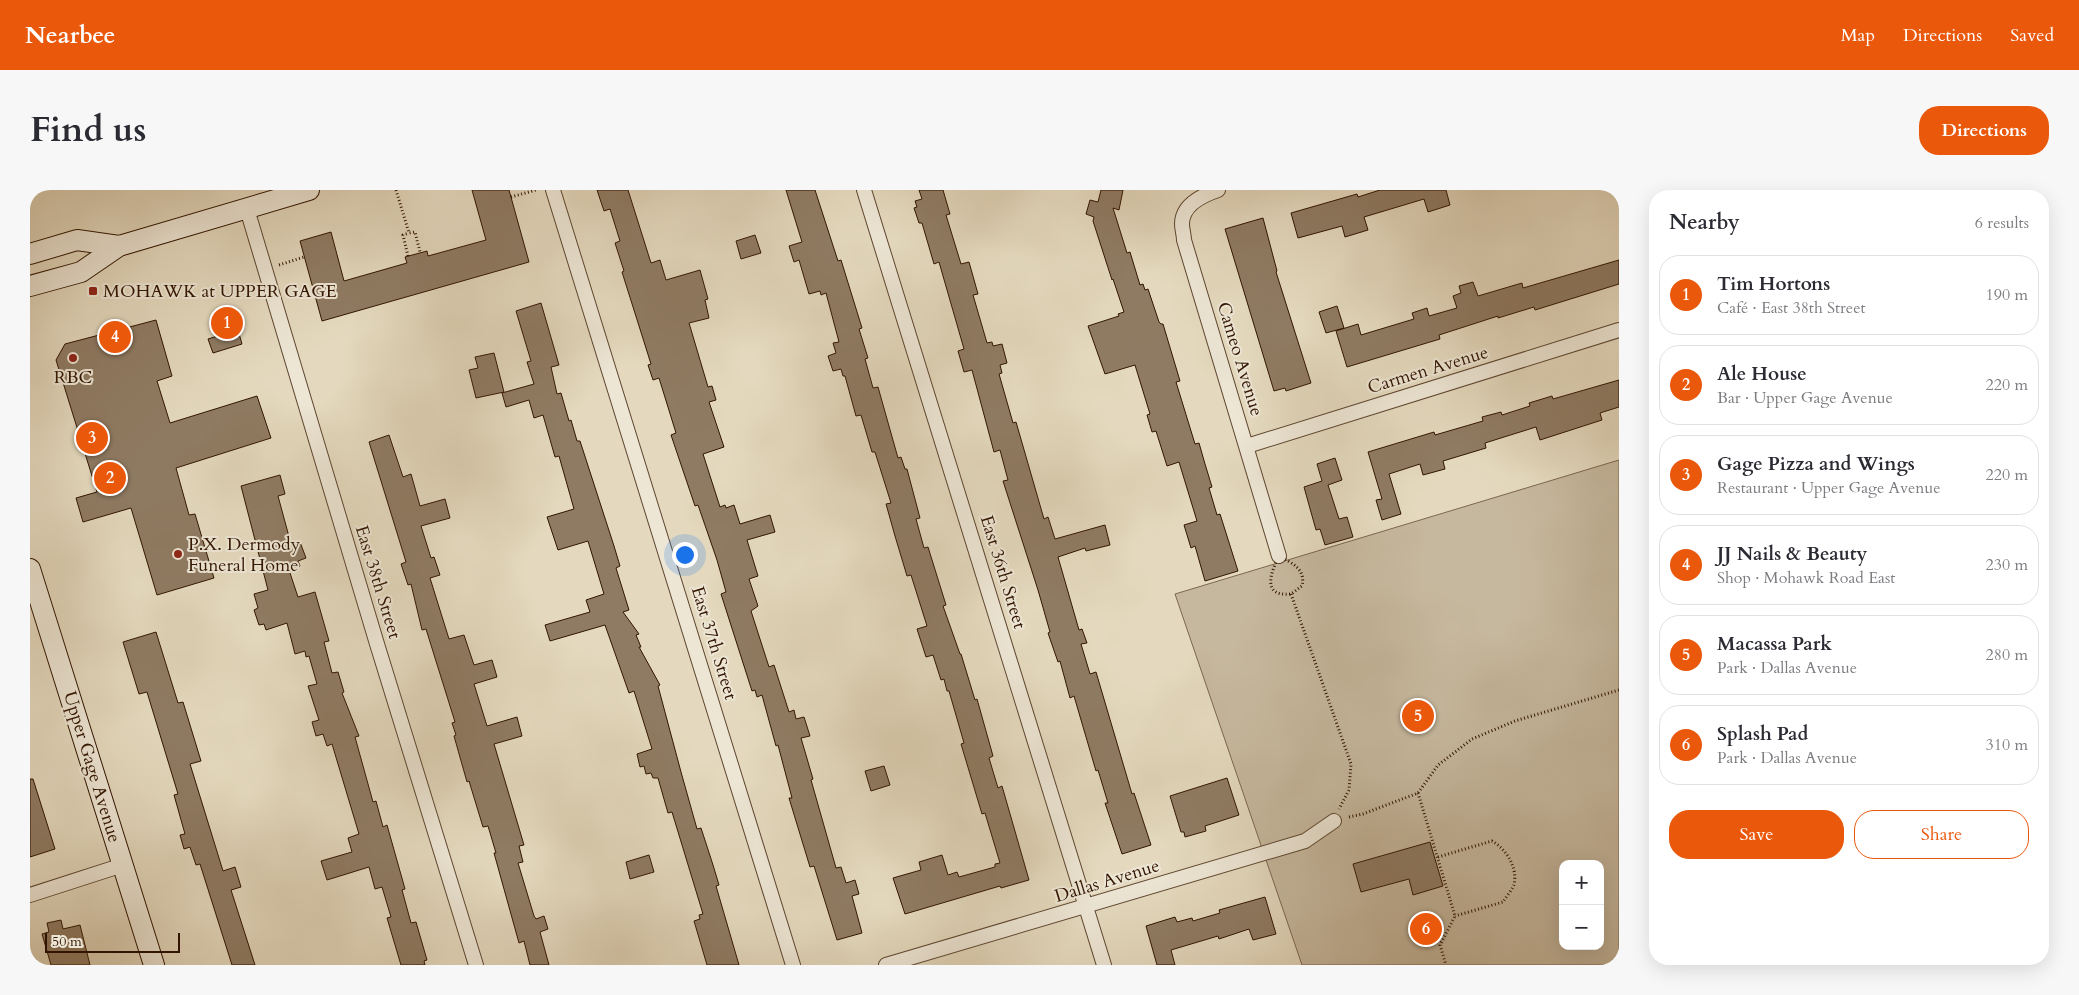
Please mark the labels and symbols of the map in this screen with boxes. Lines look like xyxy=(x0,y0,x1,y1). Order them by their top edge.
place label: MOHAWK at UPPER GAGE xyxy=(103,279,337,304)
marker: MOHAWK at UPPER GAGE xyxy=(87,285,99,297)
street label: Cameo Avenue xyxy=(1211,299,1269,419)
pin: 1 xyxy=(211,304,243,342)
pin: 4 xyxy=(99,318,131,356)
street label: Carmen Avenue xyxy=(1365,340,1491,400)
marker: RBC xyxy=(67,352,79,364)
place label: RBC xyxy=(54,365,92,390)
pin: 3 xyxy=(76,419,108,457)
pin: 2 xyxy=(94,459,126,497)
street label: East 36th Street xyxy=(974,512,1032,632)
street label: East 38th Street xyxy=(349,522,407,642)
place label: P.X. Dermody Funeral Home xyxy=(188,532,301,578)
your location xyxy=(672,542,698,568)
marker: P.X. Dermody Funeral Home xyxy=(172,548,184,560)
street label: East 37th Street xyxy=(685,583,743,703)
street label: Upper Gage Avenue xyxy=(57,688,127,846)
pin: 5 xyxy=(1402,697,1434,735)
street label: Dallas Avenue xyxy=(1051,853,1163,909)
pin: 6 xyxy=(1410,910,1442,948)
scale bar xyxy=(45,930,180,953)

